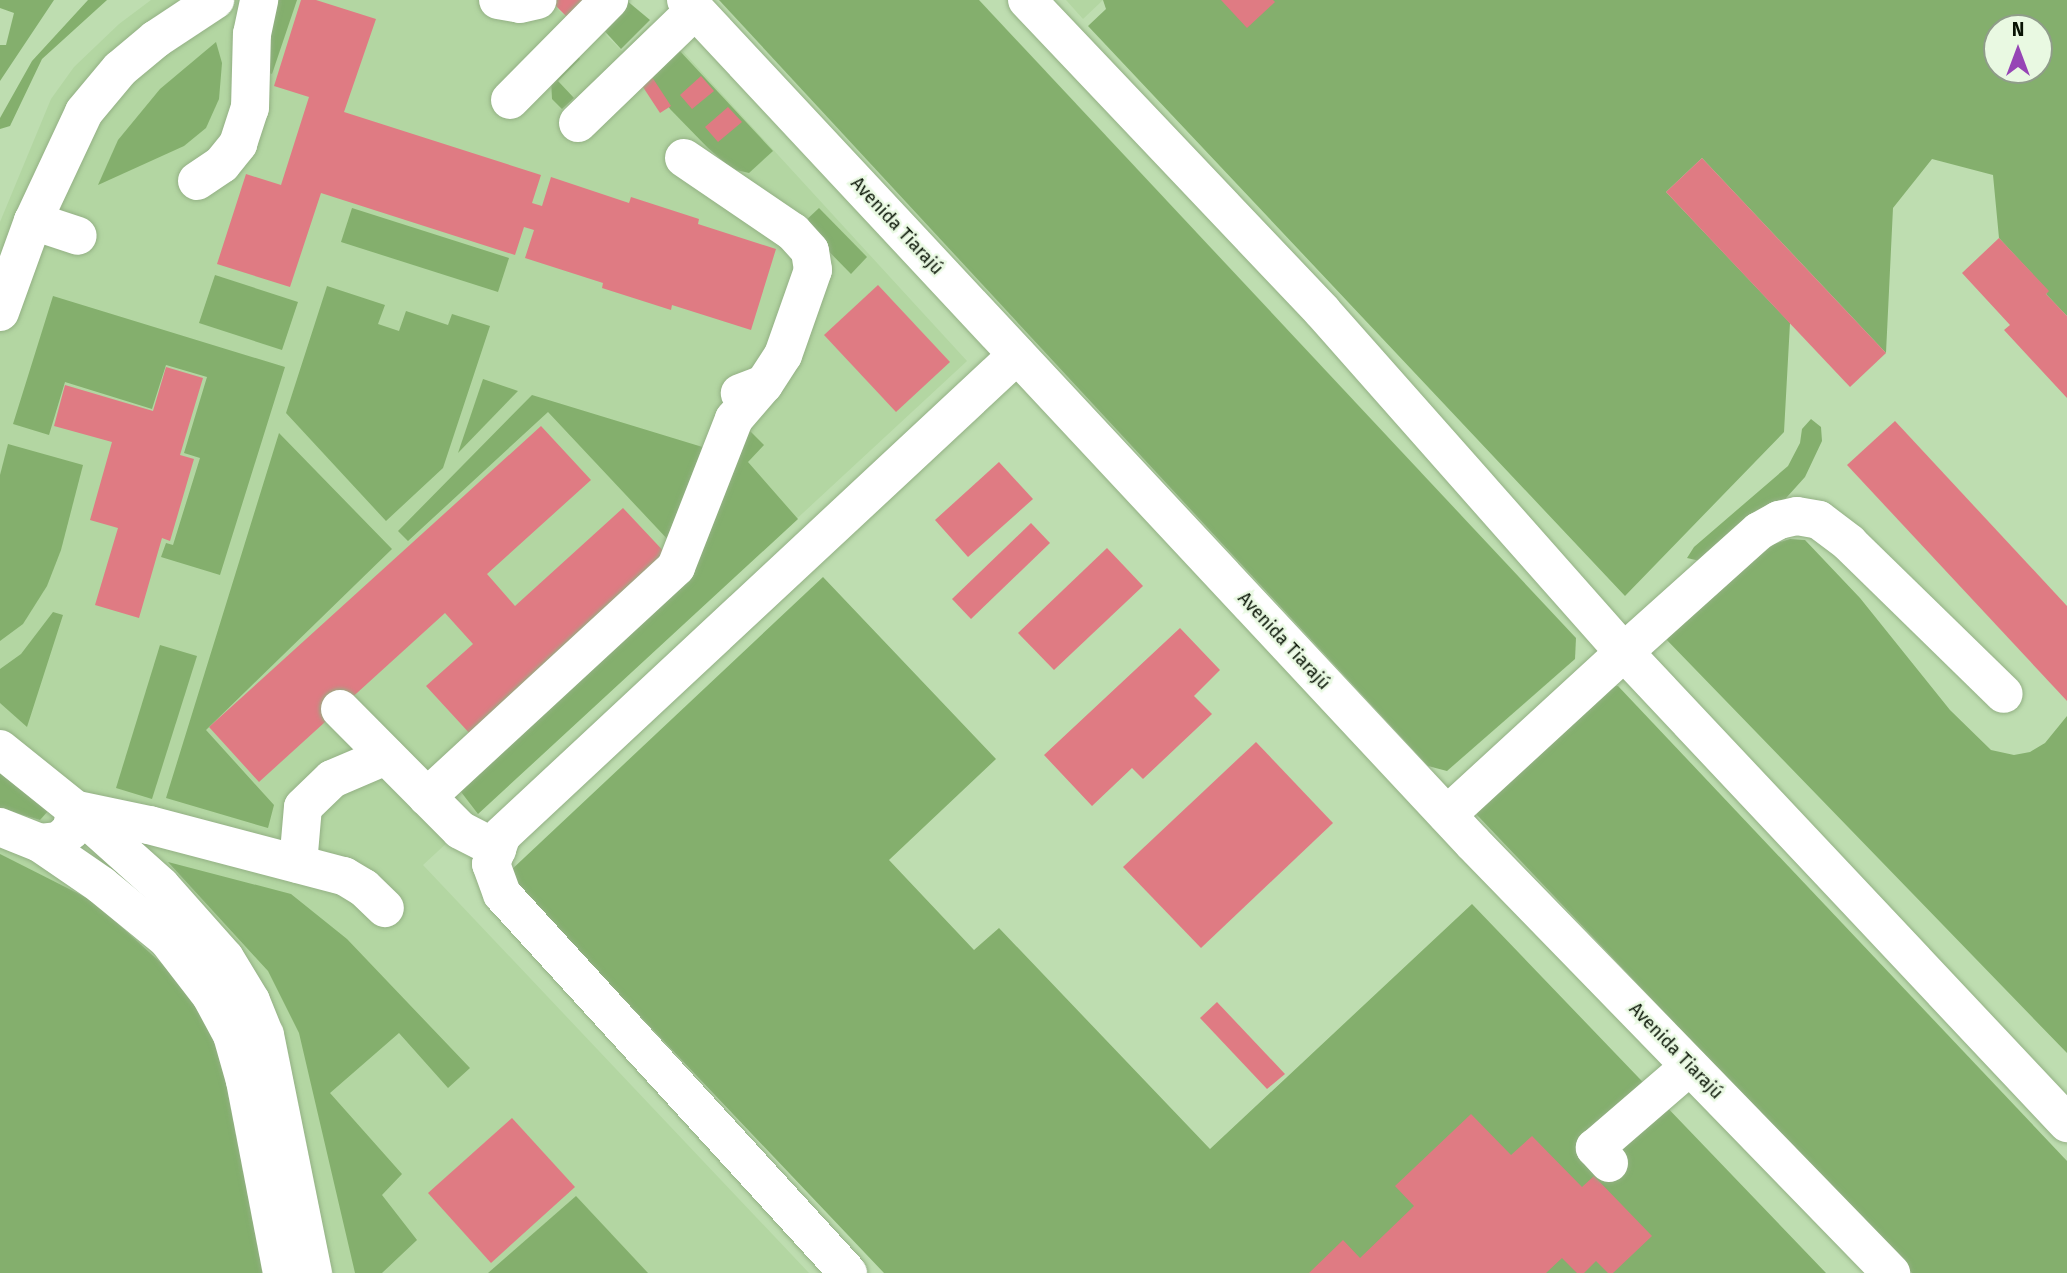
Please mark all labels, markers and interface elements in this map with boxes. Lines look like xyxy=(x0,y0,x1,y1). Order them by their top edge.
north arrow xyxy=(1983,14,2053,84)
text: N xyxy=(2012,18,2024,41)
street label: Avenida Tiarajú xyxy=(846,173,948,279)
street label: Avenida Tiarajú xyxy=(1233,588,1335,694)
street label: Avenida Tiarajú xyxy=(1625,998,1727,1104)

